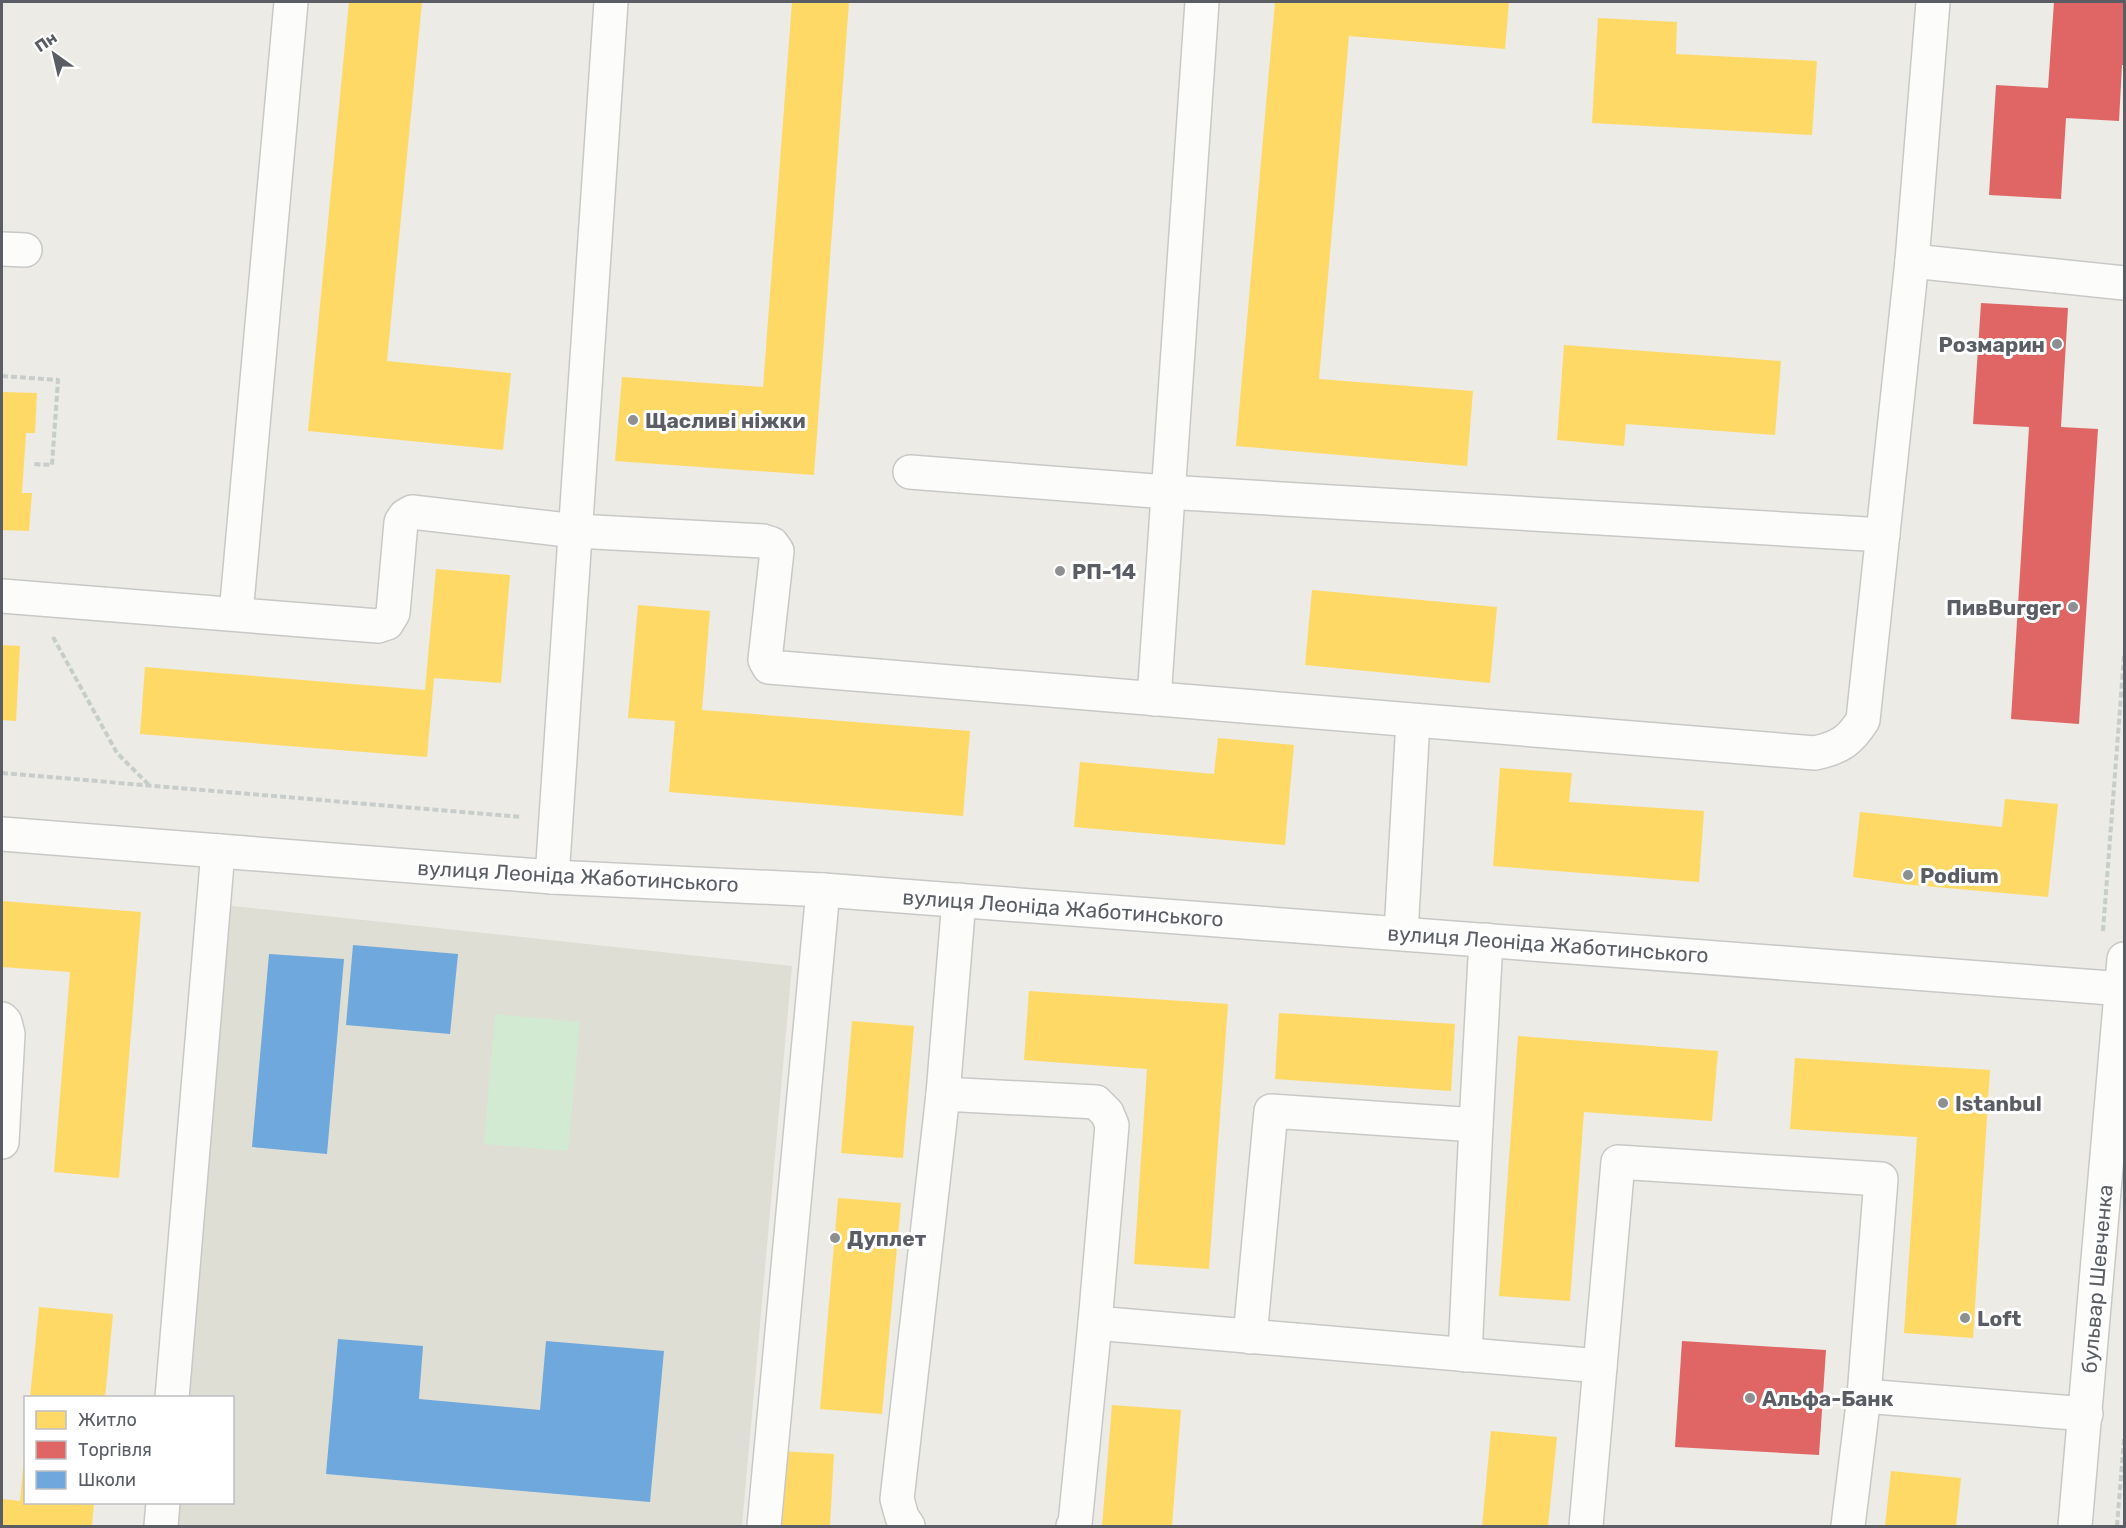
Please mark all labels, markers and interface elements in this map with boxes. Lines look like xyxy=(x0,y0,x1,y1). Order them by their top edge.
north arrow xyxy=(24,24,84,84)
text: Пн xyxy=(31,28,60,56)
place label: Розмарин xyxy=(1939,332,2045,357)
marker: Розмарин xyxy=(2050,337,2064,351)
place label: Щасливі ніжки xyxy=(645,408,806,433)
marker: Щасливі ніжки xyxy=(626,413,640,427)
place label: РП-14 xyxy=(1072,559,1136,584)
marker: РП-14 xyxy=(1053,564,1067,578)
place label: ПивBurger xyxy=(1946,595,2061,620)
marker: ПивBurger xyxy=(2066,600,2080,614)
street label: вулиця Леоніда Жаботинського xyxy=(417,855,739,897)
place label: Podium xyxy=(1920,863,1999,888)
marker: Podium xyxy=(1901,868,1915,882)
street label: вулиця Леоніда Жаботинського xyxy=(902,884,1224,932)
street label: вулиця Леоніда Жаботинського xyxy=(1387,920,1709,968)
place label: Istanbul xyxy=(1955,1091,2042,1116)
marker: Istanbul xyxy=(1936,1096,1950,1110)
street label: бульвар Шевченка xyxy=(2076,1184,2118,1374)
place label: Дуплет xyxy=(847,1226,927,1251)
marker: Дуплет xyxy=(828,1231,842,1245)
place label: Loft xyxy=(1977,1306,2021,1331)
marker: Loft xyxy=(1958,1311,1972,1325)
place label: Альфа-Банк xyxy=(1762,1386,1894,1411)
marker: Альфа-Банк xyxy=(1743,1391,1757,1405)
legend xyxy=(24,1396,234,1504)
text: Житло xyxy=(78,1409,137,1431)
text: Торгівля xyxy=(78,1439,152,1461)
text: Школи xyxy=(78,1469,136,1491)

